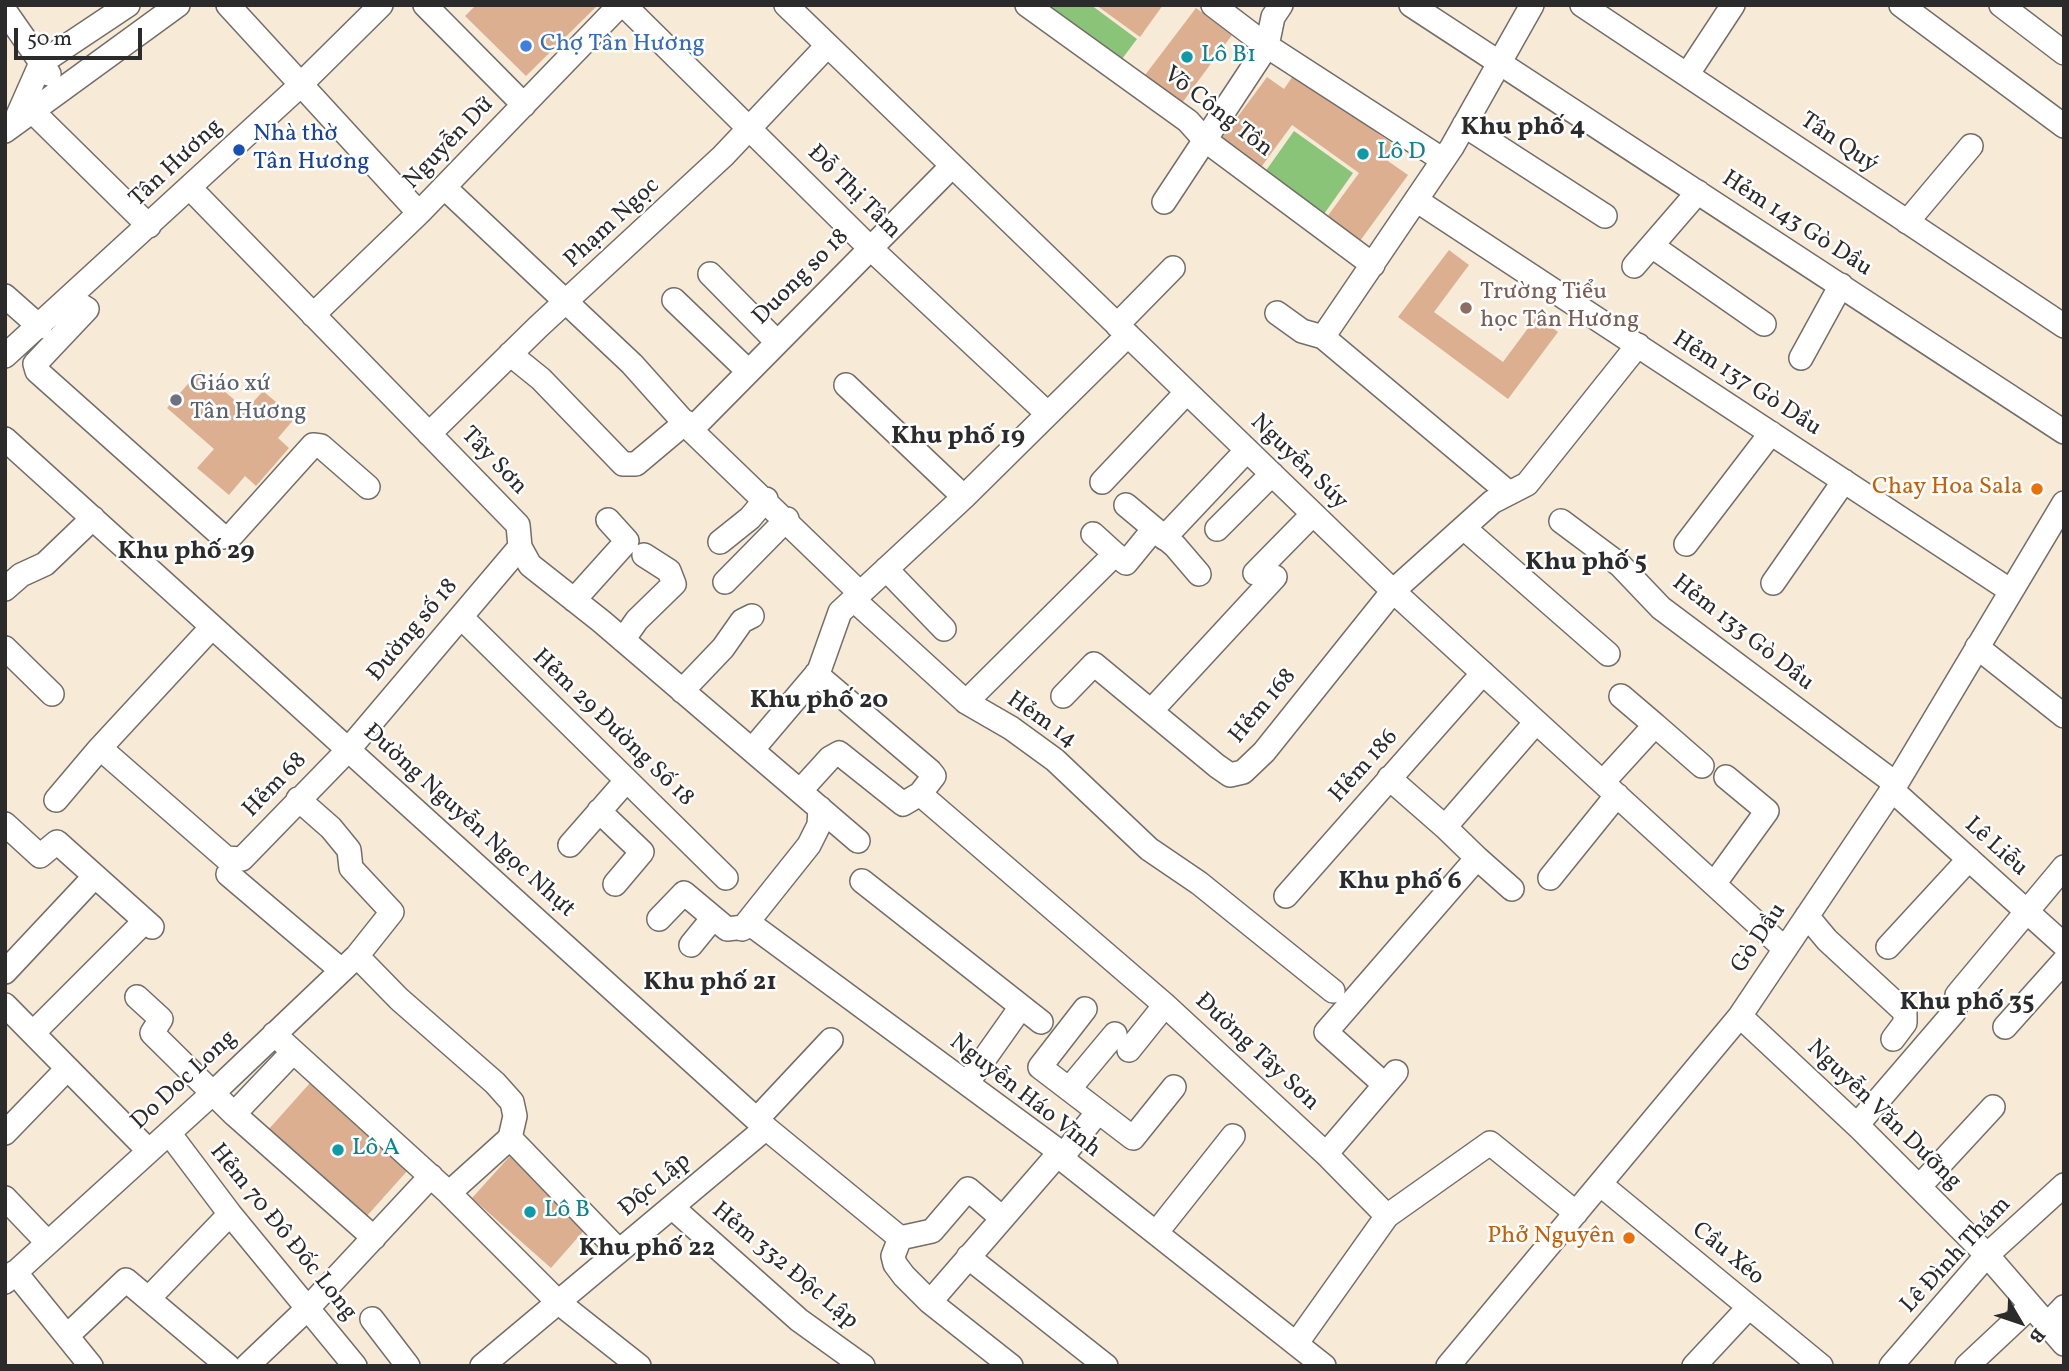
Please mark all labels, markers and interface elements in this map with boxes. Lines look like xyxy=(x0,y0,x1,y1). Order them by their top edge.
scale bar xyxy=(18,14,145,58)
text: 50 m xyxy=(27,25,72,54)
place label: Chợ Tân Hương xyxy=(540,32,705,60)
marker: Chợ Tân Hương xyxy=(518,38,534,54)
place label: Lô B1 xyxy=(1201,43,1256,71)
marker: Lô B1 xyxy=(1179,49,1195,65)
street label: Võ Công Tồn xyxy=(1157,61,1277,165)
street label: Nguyễn Dữ xyxy=(399,92,501,196)
street label: Tân Quý xyxy=(1794,108,1882,180)
district label: Khu phố 4 xyxy=(1460,113,1586,145)
street label: Tân Hương xyxy=(125,114,229,214)
place label: Nhà thờ Tân Hương xyxy=(253,122,370,178)
street label: Đỗ Thị Tâm xyxy=(800,140,906,246)
place label: Lô D xyxy=(1377,140,1426,168)
marker: Nhà thờ Tân Hương xyxy=(231,142,247,158)
marker: Lô D xyxy=(1355,146,1371,162)
street label: Hẻm 143 Gò Dầu xyxy=(1715,166,1877,284)
street label: Phạm Ngọc xyxy=(559,173,667,275)
street label: Duong so 18 xyxy=(748,224,856,332)
place label: Trường Tiểu học Tân Hương xyxy=(1480,280,1639,336)
marker: Trường Tiểu học Tân Hương xyxy=(1458,300,1474,316)
street label: Hẻm 137 Gò Dầu xyxy=(1666,326,1826,444)
place label: Giáo xứ Tân Hương xyxy=(190,372,307,428)
marker: Giáo xứ Tân Hương xyxy=(168,392,184,408)
street label: Nguyễn Súy xyxy=(1243,409,1353,517)
street label: Tây Sơn xyxy=(454,422,532,502)
district label: Khu phố 19 xyxy=(891,422,1025,454)
place label: Chay Hoa Sala xyxy=(1872,475,2023,503)
marker: Chay Hoa Sala xyxy=(2029,481,2045,497)
district label: Khu phố 29 xyxy=(117,537,255,569)
district label: Khu phố 5 xyxy=(1525,548,1647,580)
street label: Hẻm 133 Gò Dầu xyxy=(1665,570,1819,698)
street label: Đường số 18 xyxy=(363,574,465,688)
street label: Hẻm 29 Đường Số 18 xyxy=(525,644,699,814)
street label: Hẻm 168 xyxy=(1224,664,1304,750)
district label: Khu phố 20 xyxy=(750,686,888,718)
street label: Hẻm 14 xyxy=(1000,687,1082,755)
street label: Đường Nguyễn Ngọc Nhựt xyxy=(356,719,580,925)
street label: Hẻm 186 xyxy=(1324,724,1406,810)
street label: Hẻm 68 xyxy=(238,747,314,825)
street label: Lê Liễu xyxy=(1957,812,2033,884)
district label: Khu phố 6 xyxy=(1338,867,1462,899)
street label: Gò Dầu xyxy=(1726,899,1794,979)
district label: Khu phố 21 xyxy=(643,968,777,1000)
street label: Đường Tây Sơn xyxy=(1188,988,1324,1118)
district label: Khu phố 35 xyxy=(1899,988,2035,1020)
street label: Do Doc Long xyxy=(126,1025,244,1137)
street label: Nguyễn Háo Vĩnh xyxy=(942,1029,1106,1165)
street label: Nguyễn Văn Dưỡng xyxy=(1800,1035,1966,1197)
place label: Lô A xyxy=(352,1136,400,1164)
street label: Hẻm 70 Đô Đốc Long xyxy=(202,1139,362,1327)
marker: Lô A xyxy=(330,1142,346,1158)
street label: Độc Lập xyxy=(614,1148,698,1224)
street label: Lê Đình Thám xyxy=(1896,1192,2018,1320)
street label: Hẻm 332 Độc Lập xyxy=(705,1197,863,1337)
place label: Lô B xyxy=(544,1198,590,1226)
marker: Lô B xyxy=(522,1204,538,1220)
street label: Cầu Xéo xyxy=(1685,1217,1769,1293)
place label: Phở Nguyên xyxy=(1487,1224,1615,1252)
marker: Phở Nguyên xyxy=(1621,1230,1637,1246)
district label: Khu phố 22 xyxy=(579,1234,715,1266)
north arrow xyxy=(1985,1287,2055,1357)
text: B xyxy=(2022,1322,2050,1348)

